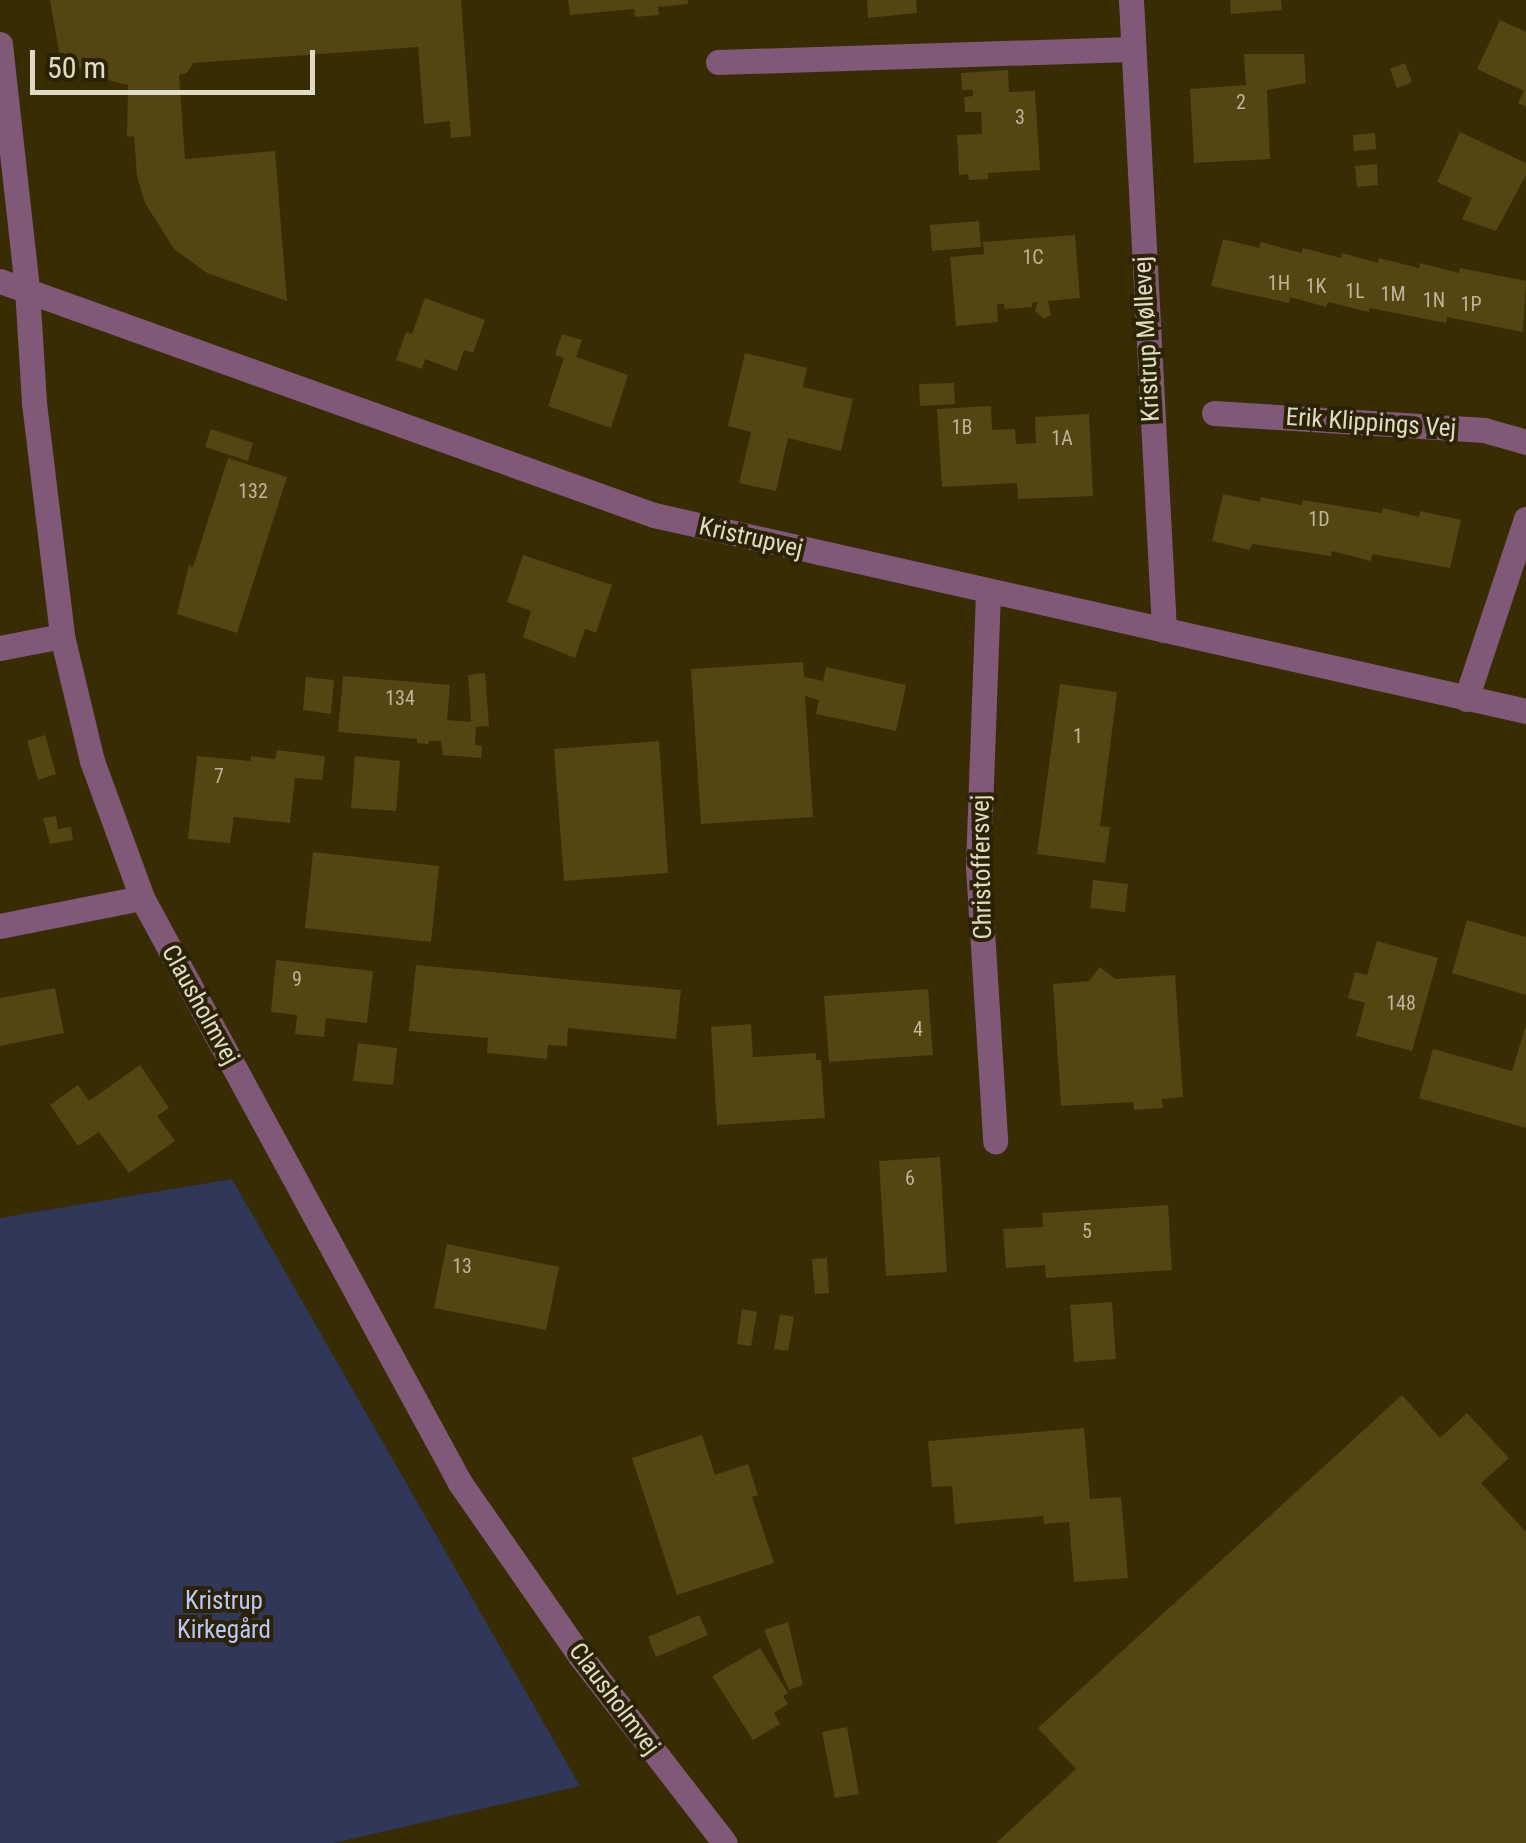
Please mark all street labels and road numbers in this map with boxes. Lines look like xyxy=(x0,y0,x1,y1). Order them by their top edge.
street label: Kristrup Møllevej xyxy=(1128,255,1166,423)
street label: Erik Klippings Vej xyxy=(1285,402,1457,444)
street label: Kristrupvej xyxy=(696,512,806,564)
street label: Christoffersvej xyxy=(966,794,998,940)
street label: Clausholmvej xyxy=(155,940,245,1070)
street label: Clausholmvej xyxy=(562,1637,666,1761)

